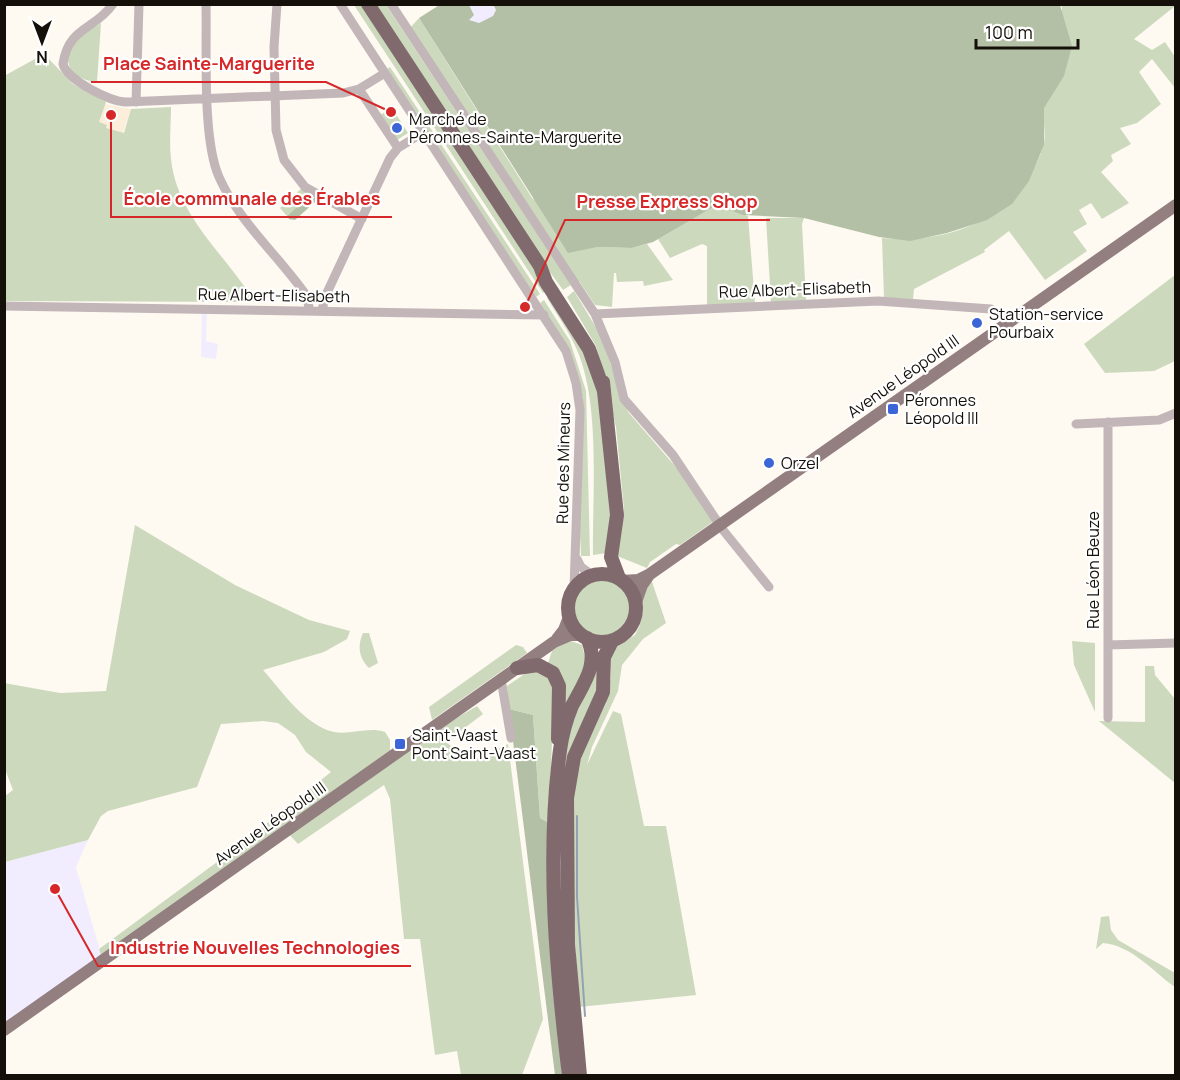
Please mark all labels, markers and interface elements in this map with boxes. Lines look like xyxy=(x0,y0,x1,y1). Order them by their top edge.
north arrow xyxy=(12,12,72,72)
scale bar xyxy=(976,12,1078,50)
text: 100 m xyxy=(985,20,1033,44)
text: N xyxy=(36,46,48,68)
callout: Place Sainte-Marguerite xyxy=(91,46,326,82)
text: Place Sainte-Marguerite xyxy=(103,51,315,75)
place label: Marché de Péronnes-Sainte-Marguerite xyxy=(409,108,622,148)
marker: Marché de Péronnes-Sainte-Marguerite xyxy=(390,121,404,135)
callout: École communale des Érables xyxy=(111,181,392,217)
callout: Presse Express Shop xyxy=(565,184,770,220)
text: École communale des Érables xyxy=(123,186,381,210)
text: Presse Express Shop xyxy=(576,189,758,213)
street label: Rue Albert-Elisabeth xyxy=(718,275,872,303)
street label: Rue Albert-Elisabeth xyxy=(198,283,350,307)
place label: Station-service Pourbaix xyxy=(989,303,1103,343)
marker: Station-service Pourbaix xyxy=(970,316,984,330)
street label: Avenue Léopold III xyxy=(843,329,963,423)
place label: Péronnes Léopold III xyxy=(905,389,979,429)
street label: Rue des Mineurs xyxy=(551,402,575,524)
marker: Péronnes Léopold III xyxy=(886,402,900,416)
place label: Orzel xyxy=(781,452,819,474)
marker: Orzel xyxy=(762,456,776,470)
street label: Rue Léon Beuze xyxy=(1082,511,1104,629)
place label: Saint-Vaast Pont Saint-Vaast xyxy=(412,724,536,764)
marker: Saint-Vaast Pont Saint-Vaast xyxy=(393,737,407,751)
street label: Avenue Léopold III xyxy=(210,776,330,870)
callout: Industrie Nouvelles Technologies xyxy=(98,930,411,966)
text: Industrie Nouvelles Technologies xyxy=(110,935,400,959)

